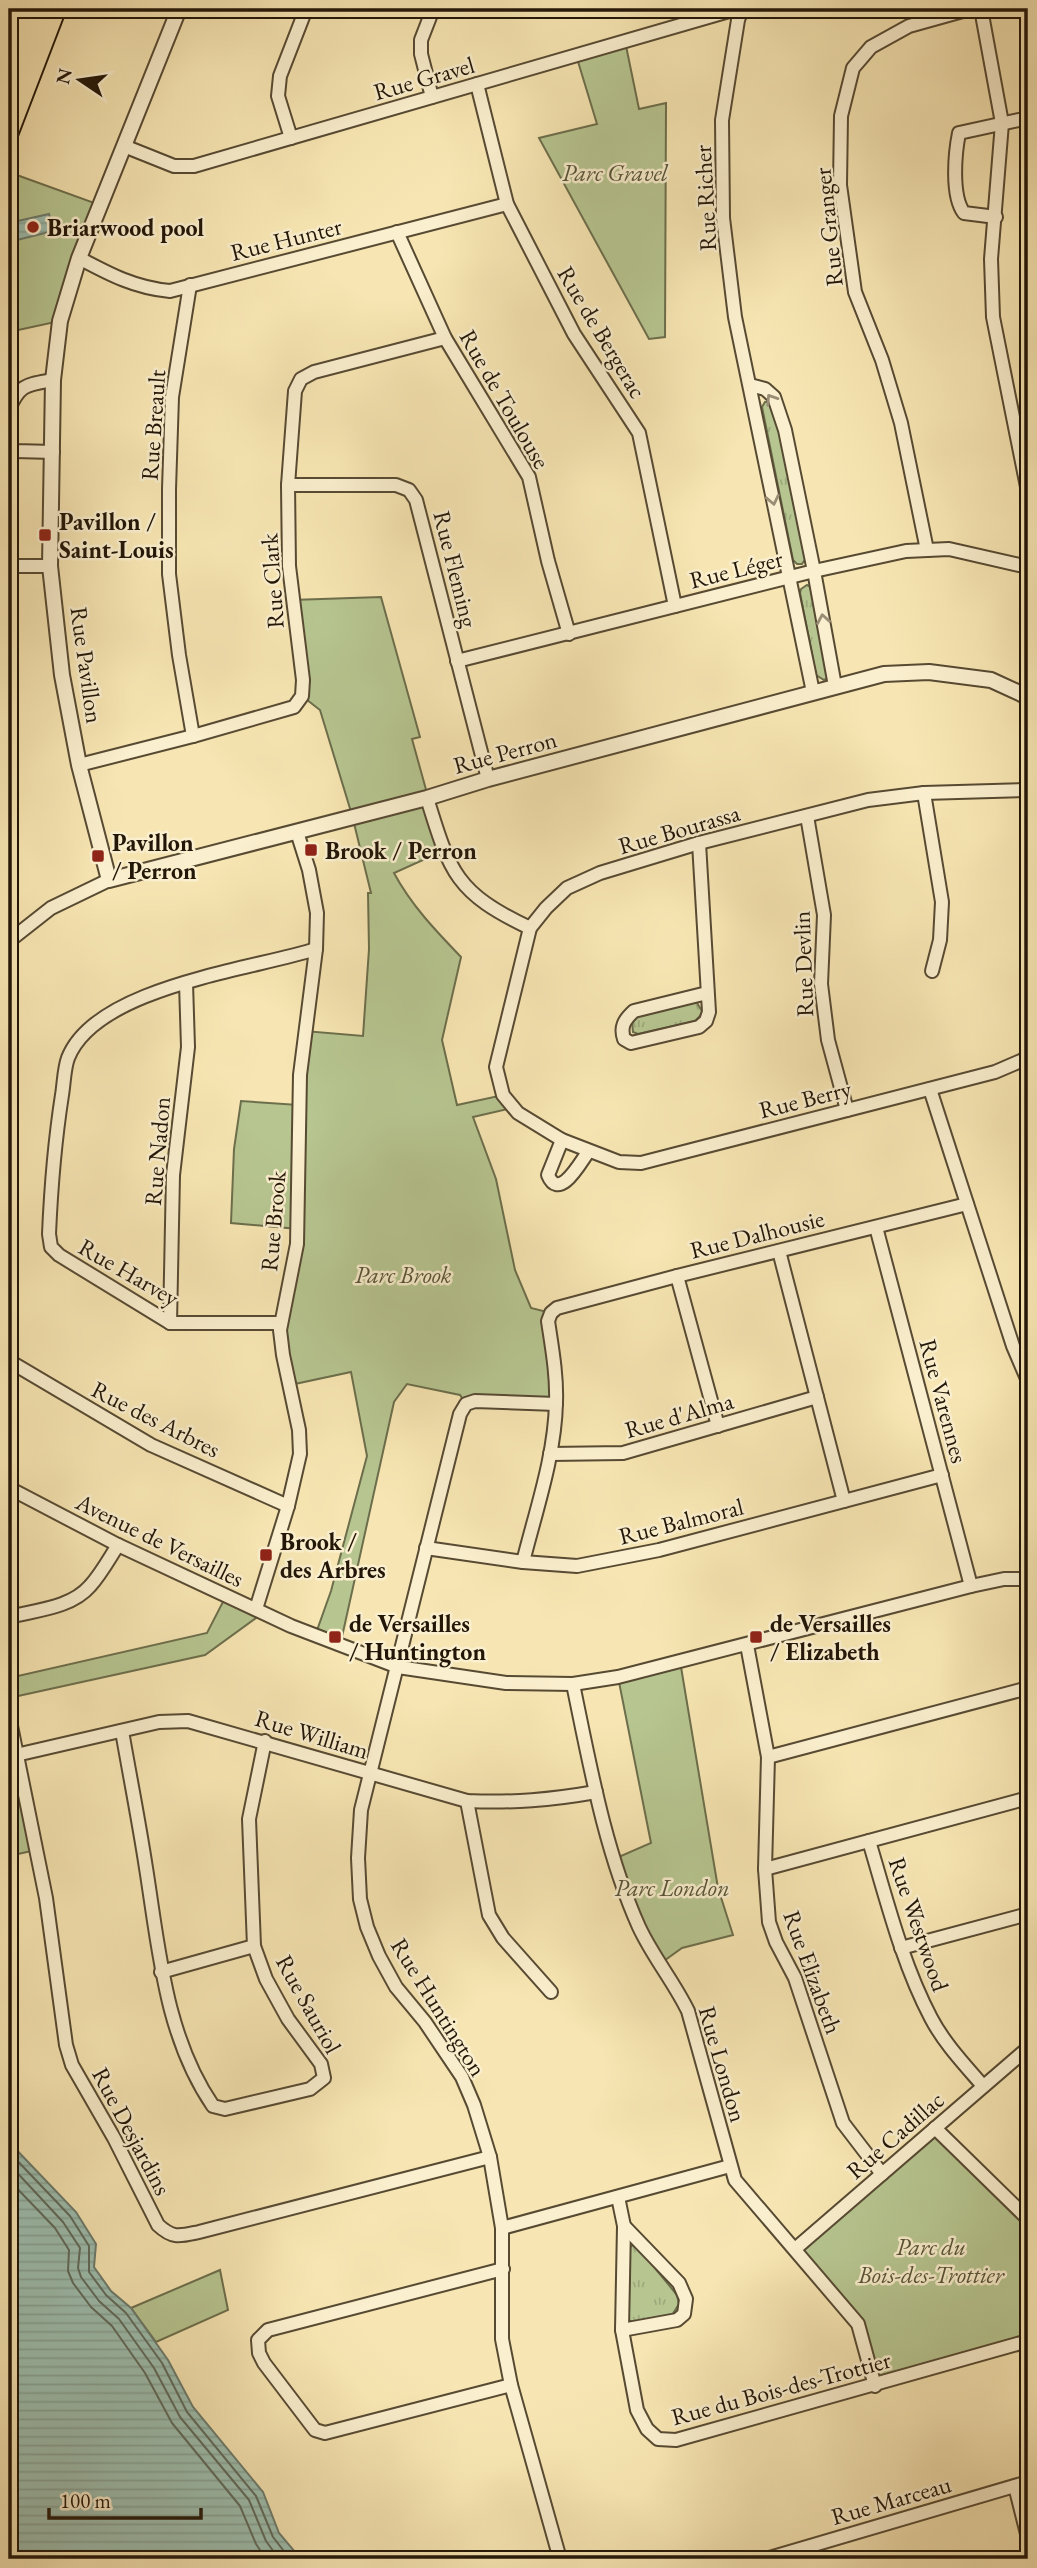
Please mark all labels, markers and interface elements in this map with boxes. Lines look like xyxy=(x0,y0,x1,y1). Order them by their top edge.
north arrow xyxy=(46,46,116,116)
street label: Rue Gravel xyxy=(370,49,478,107)
text: N xyxy=(50,65,78,87)
street label: Rue Richer xyxy=(687,144,723,252)
park label: Parc Gravel xyxy=(562,157,669,188)
street label: Rue Granger xyxy=(806,166,850,288)
street label: Rue Hunter xyxy=(227,210,345,268)
place label: Briarwood pool xyxy=(47,212,204,243)
marker: Briarwood pool xyxy=(25,219,41,235)
street label: Rue de Bergerac xyxy=(550,260,654,404)
street label: Rue de Toulouse xyxy=(453,324,557,474)
street label: Rue Breault xyxy=(134,368,172,481)
one-way arrow xyxy=(767,394,780,407)
one-way arrow xyxy=(765,494,780,506)
place label: Pavillon / Saint-Louis xyxy=(59,506,174,565)
street label: Rue Fleming xyxy=(427,508,486,631)
marker: Pavillon / Saint-Louis xyxy=(37,527,53,543)
street label: Rue Clark xyxy=(253,532,291,630)
street label: Rue Léger xyxy=(686,542,786,596)
street label: Rue Pavillon xyxy=(63,605,111,726)
one-way arrow xyxy=(816,613,831,625)
street label: Rue Perron xyxy=(450,723,560,781)
street label: Rue Bourassa xyxy=(615,797,744,861)
place label: Pavillon / Perron xyxy=(112,827,197,886)
place label: Brook / Perron xyxy=(325,835,477,866)
marker: Brook / Perron xyxy=(303,842,319,858)
marker: Pavillon / Perron xyxy=(90,848,106,864)
street label: Rue Devlin xyxy=(786,910,820,1018)
street label: Rue Berry xyxy=(756,1072,855,1125)
street label: Rue Nadon xyxy=(137,1095,177,1207)
street label: Rue Brook xyxy=(253,1169,293,1273)
street label: Rue Dalhousie xyxy=(687,1202,827,1266)
street label: Rue Harvey xyxy=(73,1231,185,1313)
park label: Parc Brook xyxy=(355,1259,451,1290)
street label: Rue Varennes xyxy=(913,1336,975,1466)
street label: Rue des Arbres xyxy=(87,1373,225,1465)
street label: Rue d'Alma xyxy=(621,1385,737,1445)
street label: Avenue de Versailles xyxy=(70,1486,249,1594)
street label: Rue Balmoral xyxy=(616,1491,747,1551)
place label: Brook / des Arbres xyxy=(280,1526,386,1585)
marker: Brook / des Arbres xyxy=(258,1547,274,1563)
place label: de Versailles / Huntington xyxy=(349,1608,486,1668)
place label: de Versailles / Elizabeth xyxy=(770,1608,891,1667)
marker: de Versailles / Huntington xyxy=(327,1629,343,1645)
marker: de Versailles / Elizabeth xyxy=(748,1629,764,1645)
street label: Rue William xyxy=(252,1702,373,1766)
street label: Rue Westwood xyxy=(882,1853,957,1996)
park label: Parc London xyxy=(614,1872,730,1903)
street label: Rue Elizabeth xyxy=(776,1906,850,2038)
street label: Rue Huntington xyxy=(384,1932,494,2082)
street label: Rue Sauriol xyxy=(269,1949,349,2059)
street label: Rue London xyxy=(692,2002,754,2126)
street label: Rue Desjardins xyxy=(85,2062,179,2200)
street label: Rue Cadillac xyxy=(840,2084,950,2186)
park label: Parc du Bois-des-Trottier xyxy=(857,2231,1006,2290)
street label: Rue du Bois-des-Trottier xyxy=(668,2344,894,2432)
street label: Rue Marceau xyxy=(827,2468,955,2532)
scale bar xyxy=(49,2477,201,2521)
text: 100 m xyxy=(60,2487,111,2514)

